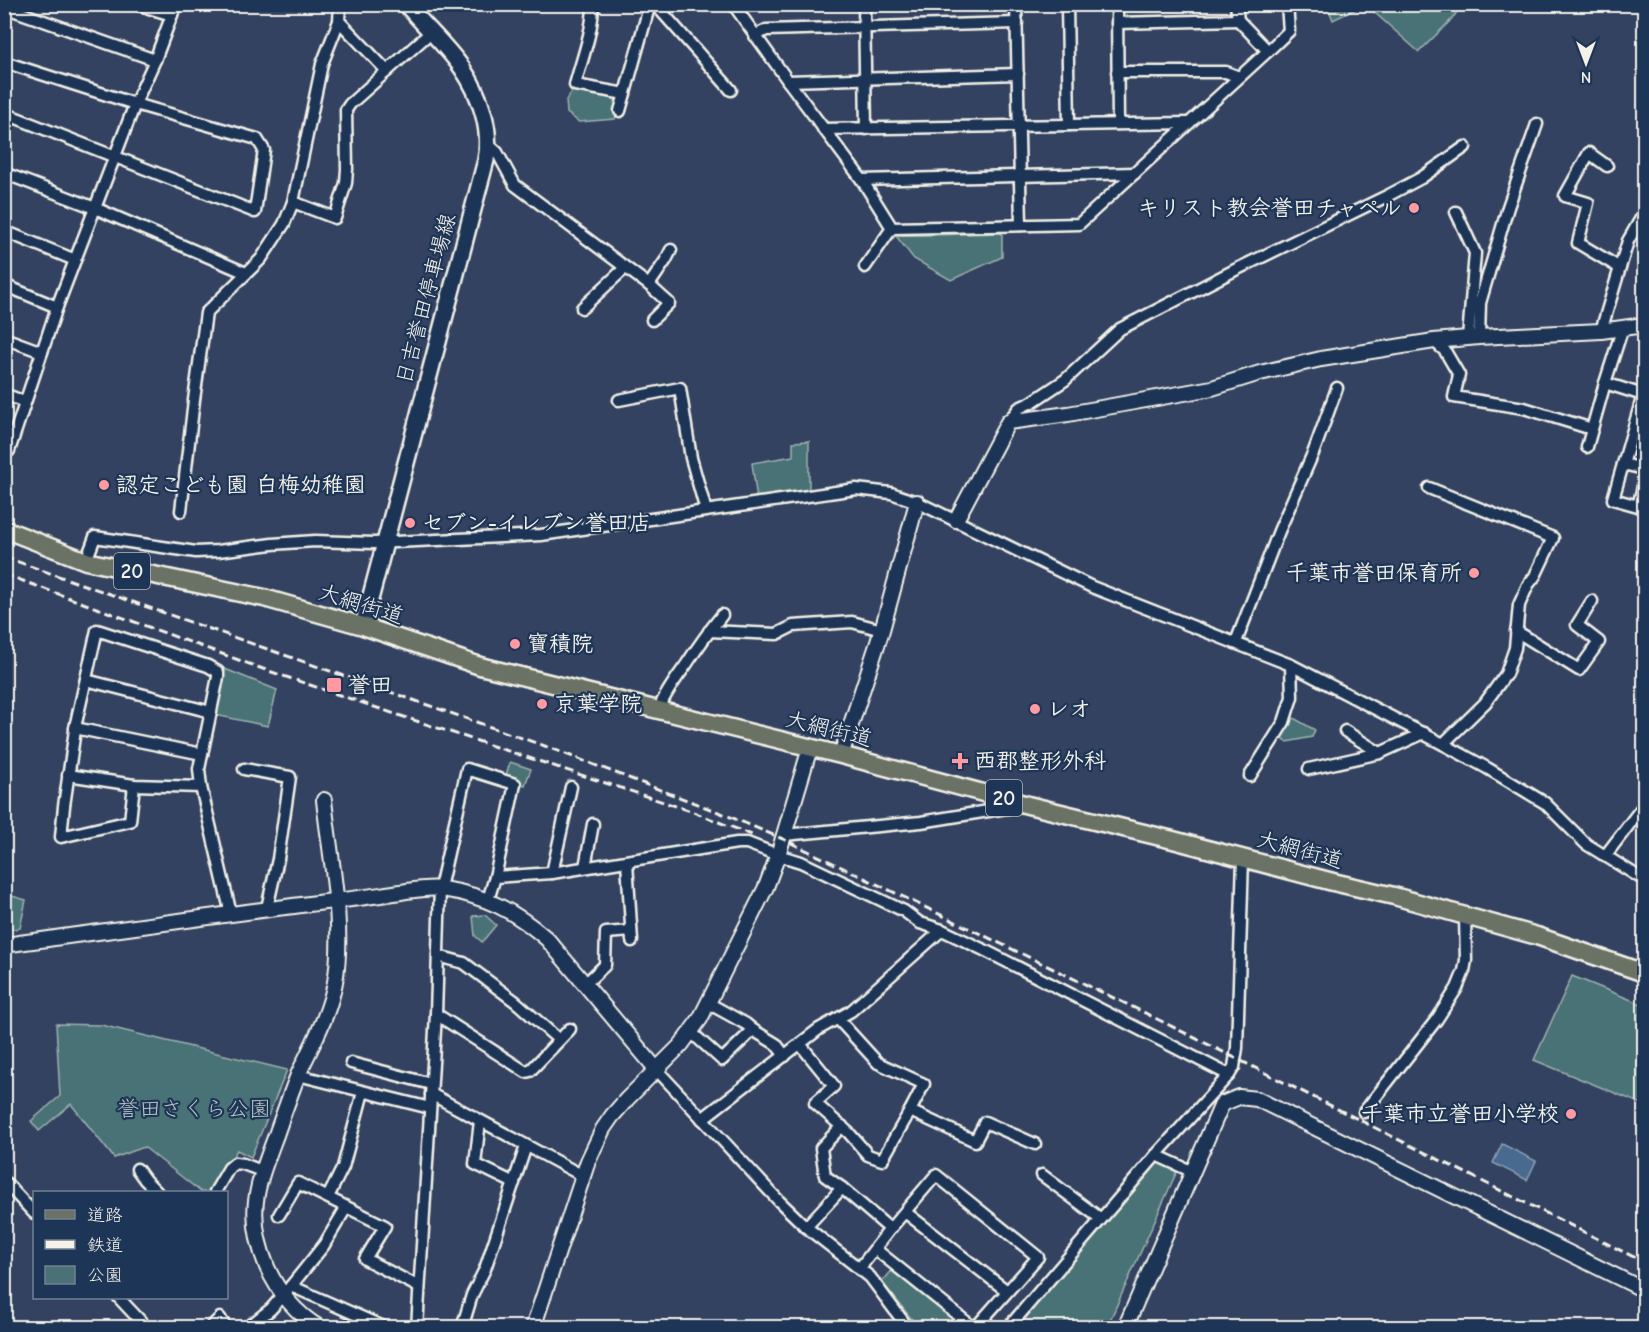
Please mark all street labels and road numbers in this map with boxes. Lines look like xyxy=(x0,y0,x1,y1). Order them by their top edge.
street label: 日吉誉田停車場線 xyxy=(391,211,461,387)
road number: 20 xyxy=(114,553,150,589)
street label: 大網街道 xyxy=(315,579,407,629)
street label: 大網街道 xyxy=(783,706,875,752)
road number: 20 xyxy=(986,780,1022,816)
street label: 大網街道 xyxy=(1254,826,1346,874)

